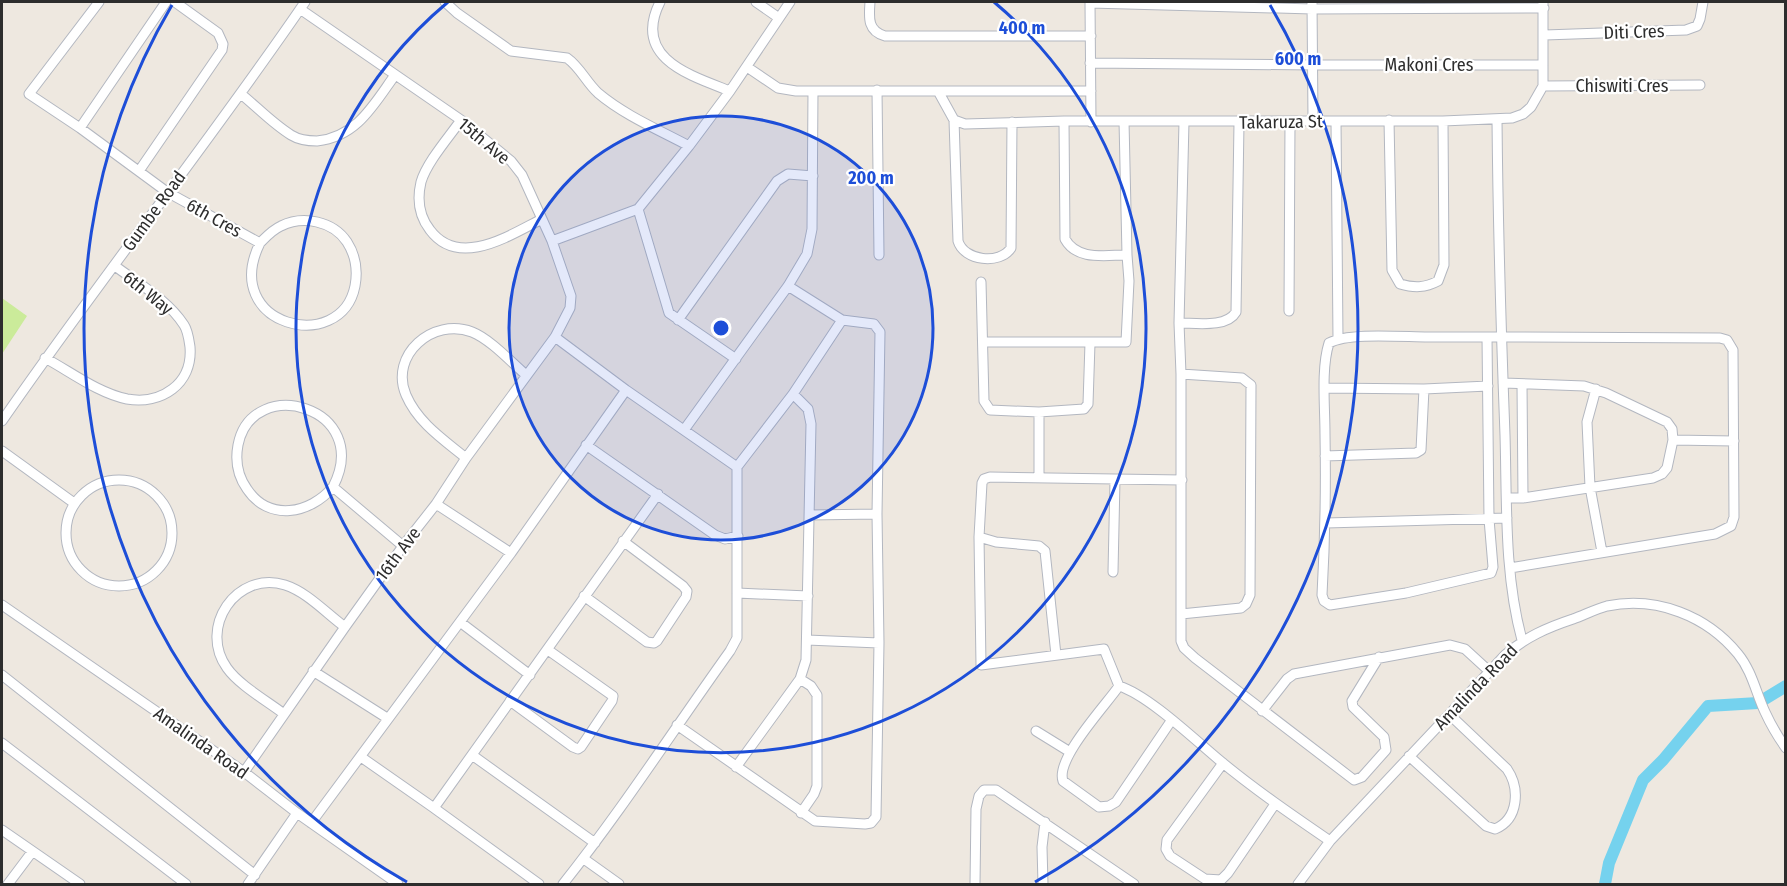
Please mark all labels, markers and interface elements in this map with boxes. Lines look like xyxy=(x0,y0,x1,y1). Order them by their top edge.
text: 400 m xyxy=(999,17,1045,39)
street label: Diti Cres xyxy=(1603,20,1665,44)
text: 600 m xyxy=(1275,48,1321,70)
street label: Makoni Cres xyxy=(1385,54,1474,76)
street label: Chiswiti Cres xyxy=(1576,75,1669,97)
street label: Takaruza St xyxy=(1239,110,1323,134)
street label: 15th Ave xyxy=(454,113,515,169)
street label: Gumbe Road xyxy=(118,167,190,255)
text: 200 m xyxy=(847,167,894,189)
street label: 6th Cres xyxy=(183,194,246,242)
street label: 6th Way xyxy=(119,266,177,320)
centre of rings xyxy=(711,318,731,338)
street label: 16th Ave xyxy=(371,523,425,585)
street label: Amalinda Road xyxy=(1430,640,1522,734)
street label: Amalinda Road xyxy=(149,702,253,784)

